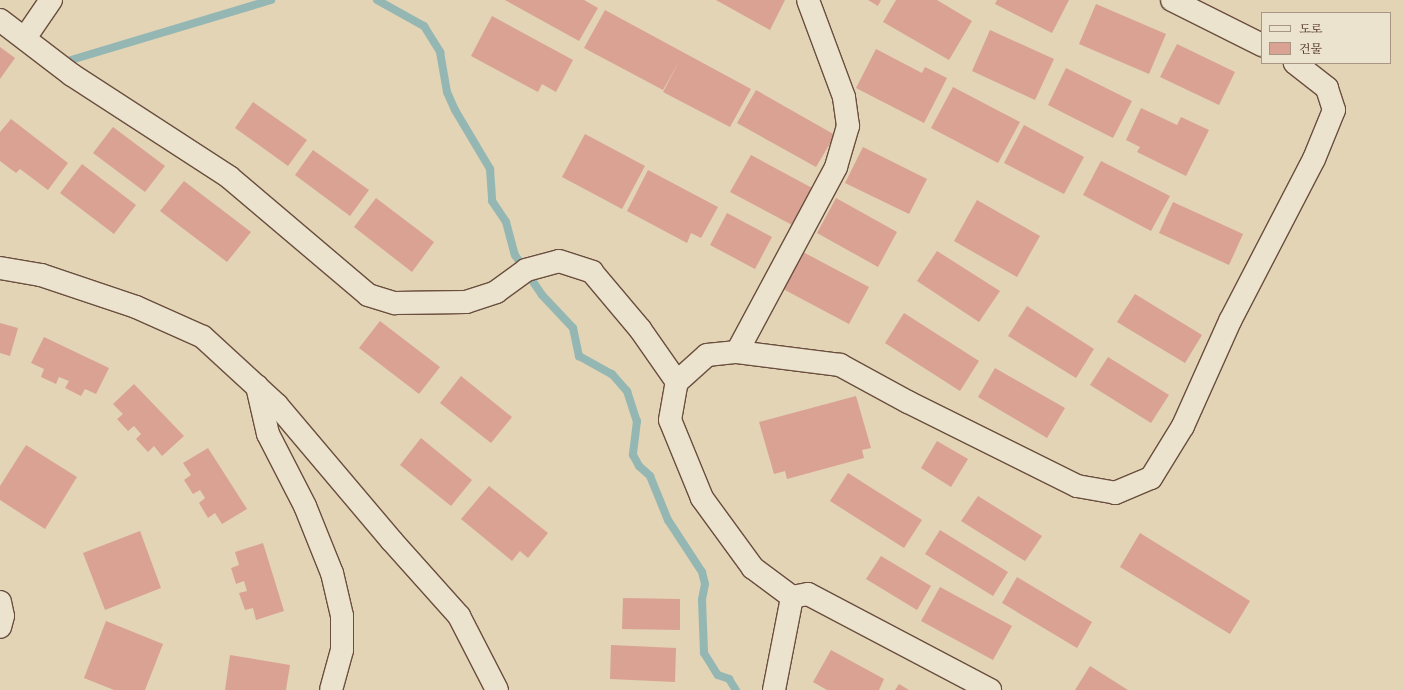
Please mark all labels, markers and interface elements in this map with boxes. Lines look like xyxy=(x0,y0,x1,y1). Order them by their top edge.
legend xyxy=(1261,12,1391,64)
text: 도로 xyxy=(1299,21,1322,37)
text: 건물 xyxy=(1299,41,1322,57)

